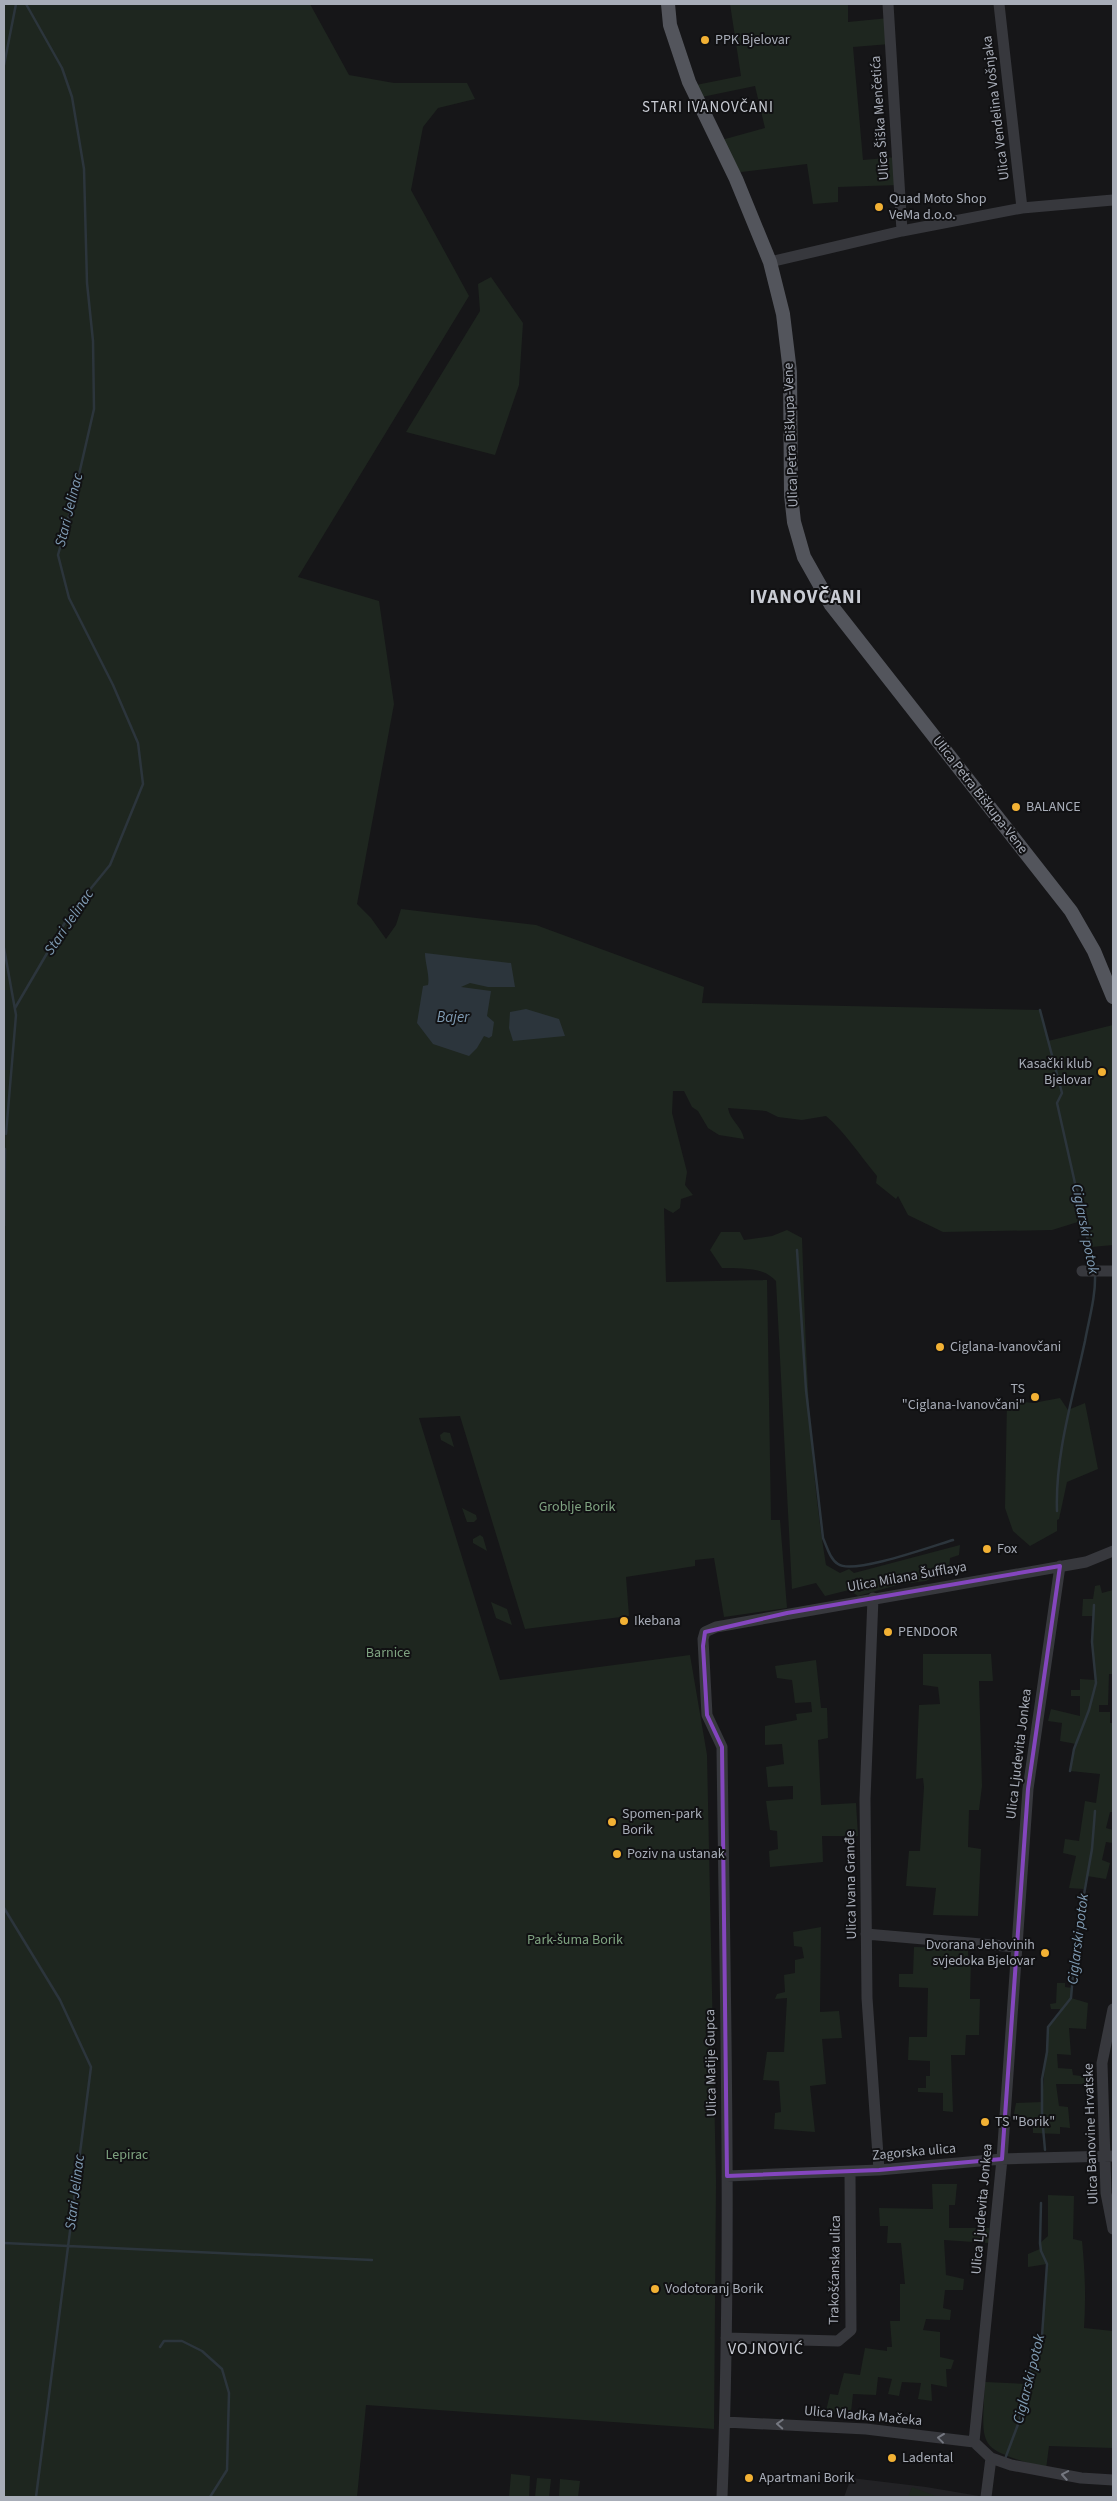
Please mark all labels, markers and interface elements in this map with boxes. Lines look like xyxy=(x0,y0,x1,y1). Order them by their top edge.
place label: PPK Bjelovar xyxy=(715,30,790,50)
marker: PPK Bjelovar xyxy=(699,34,711,46)
street label: Ulica Vendelina Vošnjaka xyxy=(977,35,1015,181)
street label: Ulica Šiška Menčetića xyxy=(866,55,894,181)
district label: STARI IVANOVČANI xyxy=(642,97,774,118)
place label: Quad Moto Shop VeMa d.o.o. xyxy=(889,189,987,225)
marker: Quad Moto Shop VeMa d.o.o. xyxy=(873,201,885,213)
street label: Ulica Petra Biškupa-Vene xyxy=(778,362,804,508)
water label: Stari Jelinac xyxy=(50,470,88,549)
district label: IVANOVČANI xyxy=(750,584,862,611)
street label: Ulica Petra Biškupa-Vene xyxy=(928,732,1032,858)
place label: BALANCE xyxy=(1026,797,1081,817)
marker: BALANCE xyxy=(1010,801,1022,813)
water label: Stari Jelinac xyxy=(39,884,99,959)
water label: Bajer xyxy=(437,1007,470,1028)
place label: Kasački klub Bjelovar xyxy=(1019,1054,1092,1090)
marker: Kasački klub Bjelovar xyxy=(1096,1066,1108,1078)
water label: Ciglarski potok xyxy=(1066,1182,1104,1277)
place label: Ciglana-Ivanovčani xyxy=(950,1337,1061,1357)
marker: Ciglana-Ivanovčani xyxy=(934,1341,946,1353)
place label: TS "Ciglana-Ivanovčani" xyxy=(902,1379,1025,1415)
marker: TS "Ciglana-Ivanovčani" xyxy=(1029,1391,1041,1403)
park label: Groblje Borik xyxy=(539,1497,615,1517)
place label: Fox xyxy=(997,1539,1018,1559)
marker: Fox xyxy=(981,1543,993,1555)
street label: Ulica Milana Šufflaya xyxy=(846,1557,968,1597)
place label: Ikebana xyxy=(634,1611,681,1631)
marker: Ikebana xyxy=(618,1615,630,1627)
place label: PENDOOR xyxy=(898,1622,958,1642)
marker: PENDOOR xyxy=(882,1626,894,1638)
park label: Barnice xyxy=(366,1643,410,1663)
street label: Ulica Ljudevita Jonkea xyxy=(1001,1688,1037,1820)
place label: Spomen-park Borik xyxy=(622,1804,702,1840)
marker: Spomen-park Borik xyxy=(606,1816,618,1828)
street label: Ulica Ivana Granđe xyxy=(840,1830,862,1940)
place label: Poziv na ustanak xyxy=(627,1844,725,1864)
marker: Poziv na ustanak xyxy=(611,1848,623,1860)
water label: Ciglarski potok xyxy=(1062,1891,1094,1986)
park label: Park-šuma Borik xyxy=(527,1930,623,1950)
place label: Dvorana Jehovinih svjedoka Bjelovar xyxy=(926,1935,1035,1971)
marker: Dvorana Jehovinih svjedoka Bjelovar xyxy=(1039,1947,1051,1959)
street label: Ulica Matije Gupca xyxy=(700,2009,722,2117)
street label: Ulica Banovine Hrvatske xyxy=(1079,2063,1103,2205)
place label: TS "Borik" xyxy=(995,2112,1055,2132)
marker: TS "Borik" xyxy=(979,2116,991,2128)
street label: Zagorska ulica xyxy=(871,2138,957,2166)
street label: Ulica Ljudevita Jonkea xyxy=(966,2143,998,2275)
park label: Lepirac xyxy=(106,2145,149,2165)
water label: Stari Jelinac xyxy=(60,2153,90,2231)
street label: Trakošćanska ulica xyxy=(824,2215,846,2325)
place label: Vodotoranj Borik xyxy=(665,2279,763,2299)
marker: Vodotoranj Borik xyxy=(649,2283,661,2295)
water label: Ciglarski potok xyxy=(1008,2331,1050,2426)
district label: VOJNOVIĆ xyxy=(728,2338,804,2360)
street label: Ulica Vladka Mačeka xyxy=(803,2401,923,2431)
one-way arrow xyxy=(775,2419,783,2430)
one-way arrow xyxy=(937,2433,945,2444)
place label: Ladental xyxy=(902,2448,954,2468)
marker: Ladental xyxy=(886,2452,898,2464)
place label: Apartmani Borik xyxy=(759,2468,855,2488)
one-way arrow xyxy=(1060,2471,1069,2481)
marker: Apartmani Borik xyxy=(743,2472,755,2484)

